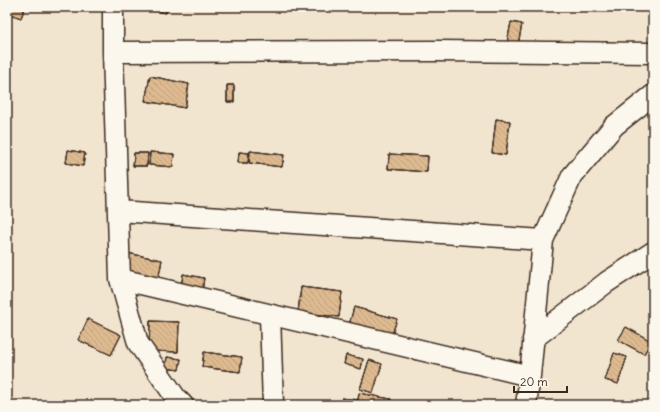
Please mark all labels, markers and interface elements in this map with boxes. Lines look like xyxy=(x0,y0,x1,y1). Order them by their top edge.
scale bar xyxy=(514,368,567,394)
text: 20 m xyxy=(520,374,548,389)

